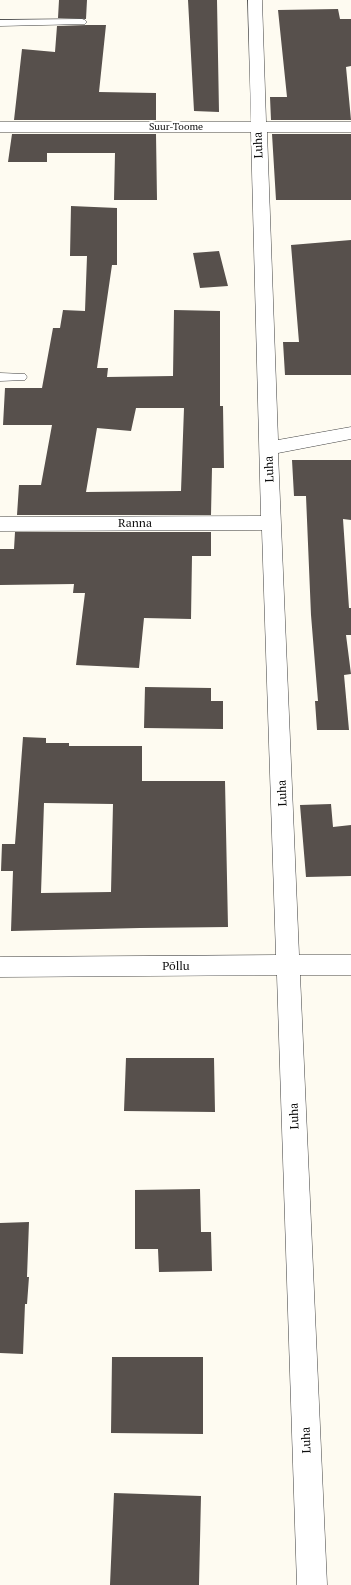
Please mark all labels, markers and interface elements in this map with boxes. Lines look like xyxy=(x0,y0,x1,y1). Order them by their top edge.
street label: Suur-Toome xyxy=(149,120,203,133)
street label: Luha xyxy=(250,131,265,159)
street label: Luha xyxy=(261,455,276,483)
street label: Ranna xyxy=(118,515,152,530)
street label: Luha xyxy=(274,779,289,807)
street label: Põllu xyxy=(162,958,190,973)
street label: Luha xyxy=(286,1102,301,1130)
street label: Luha xyxy=(298,1426,313,1454)

